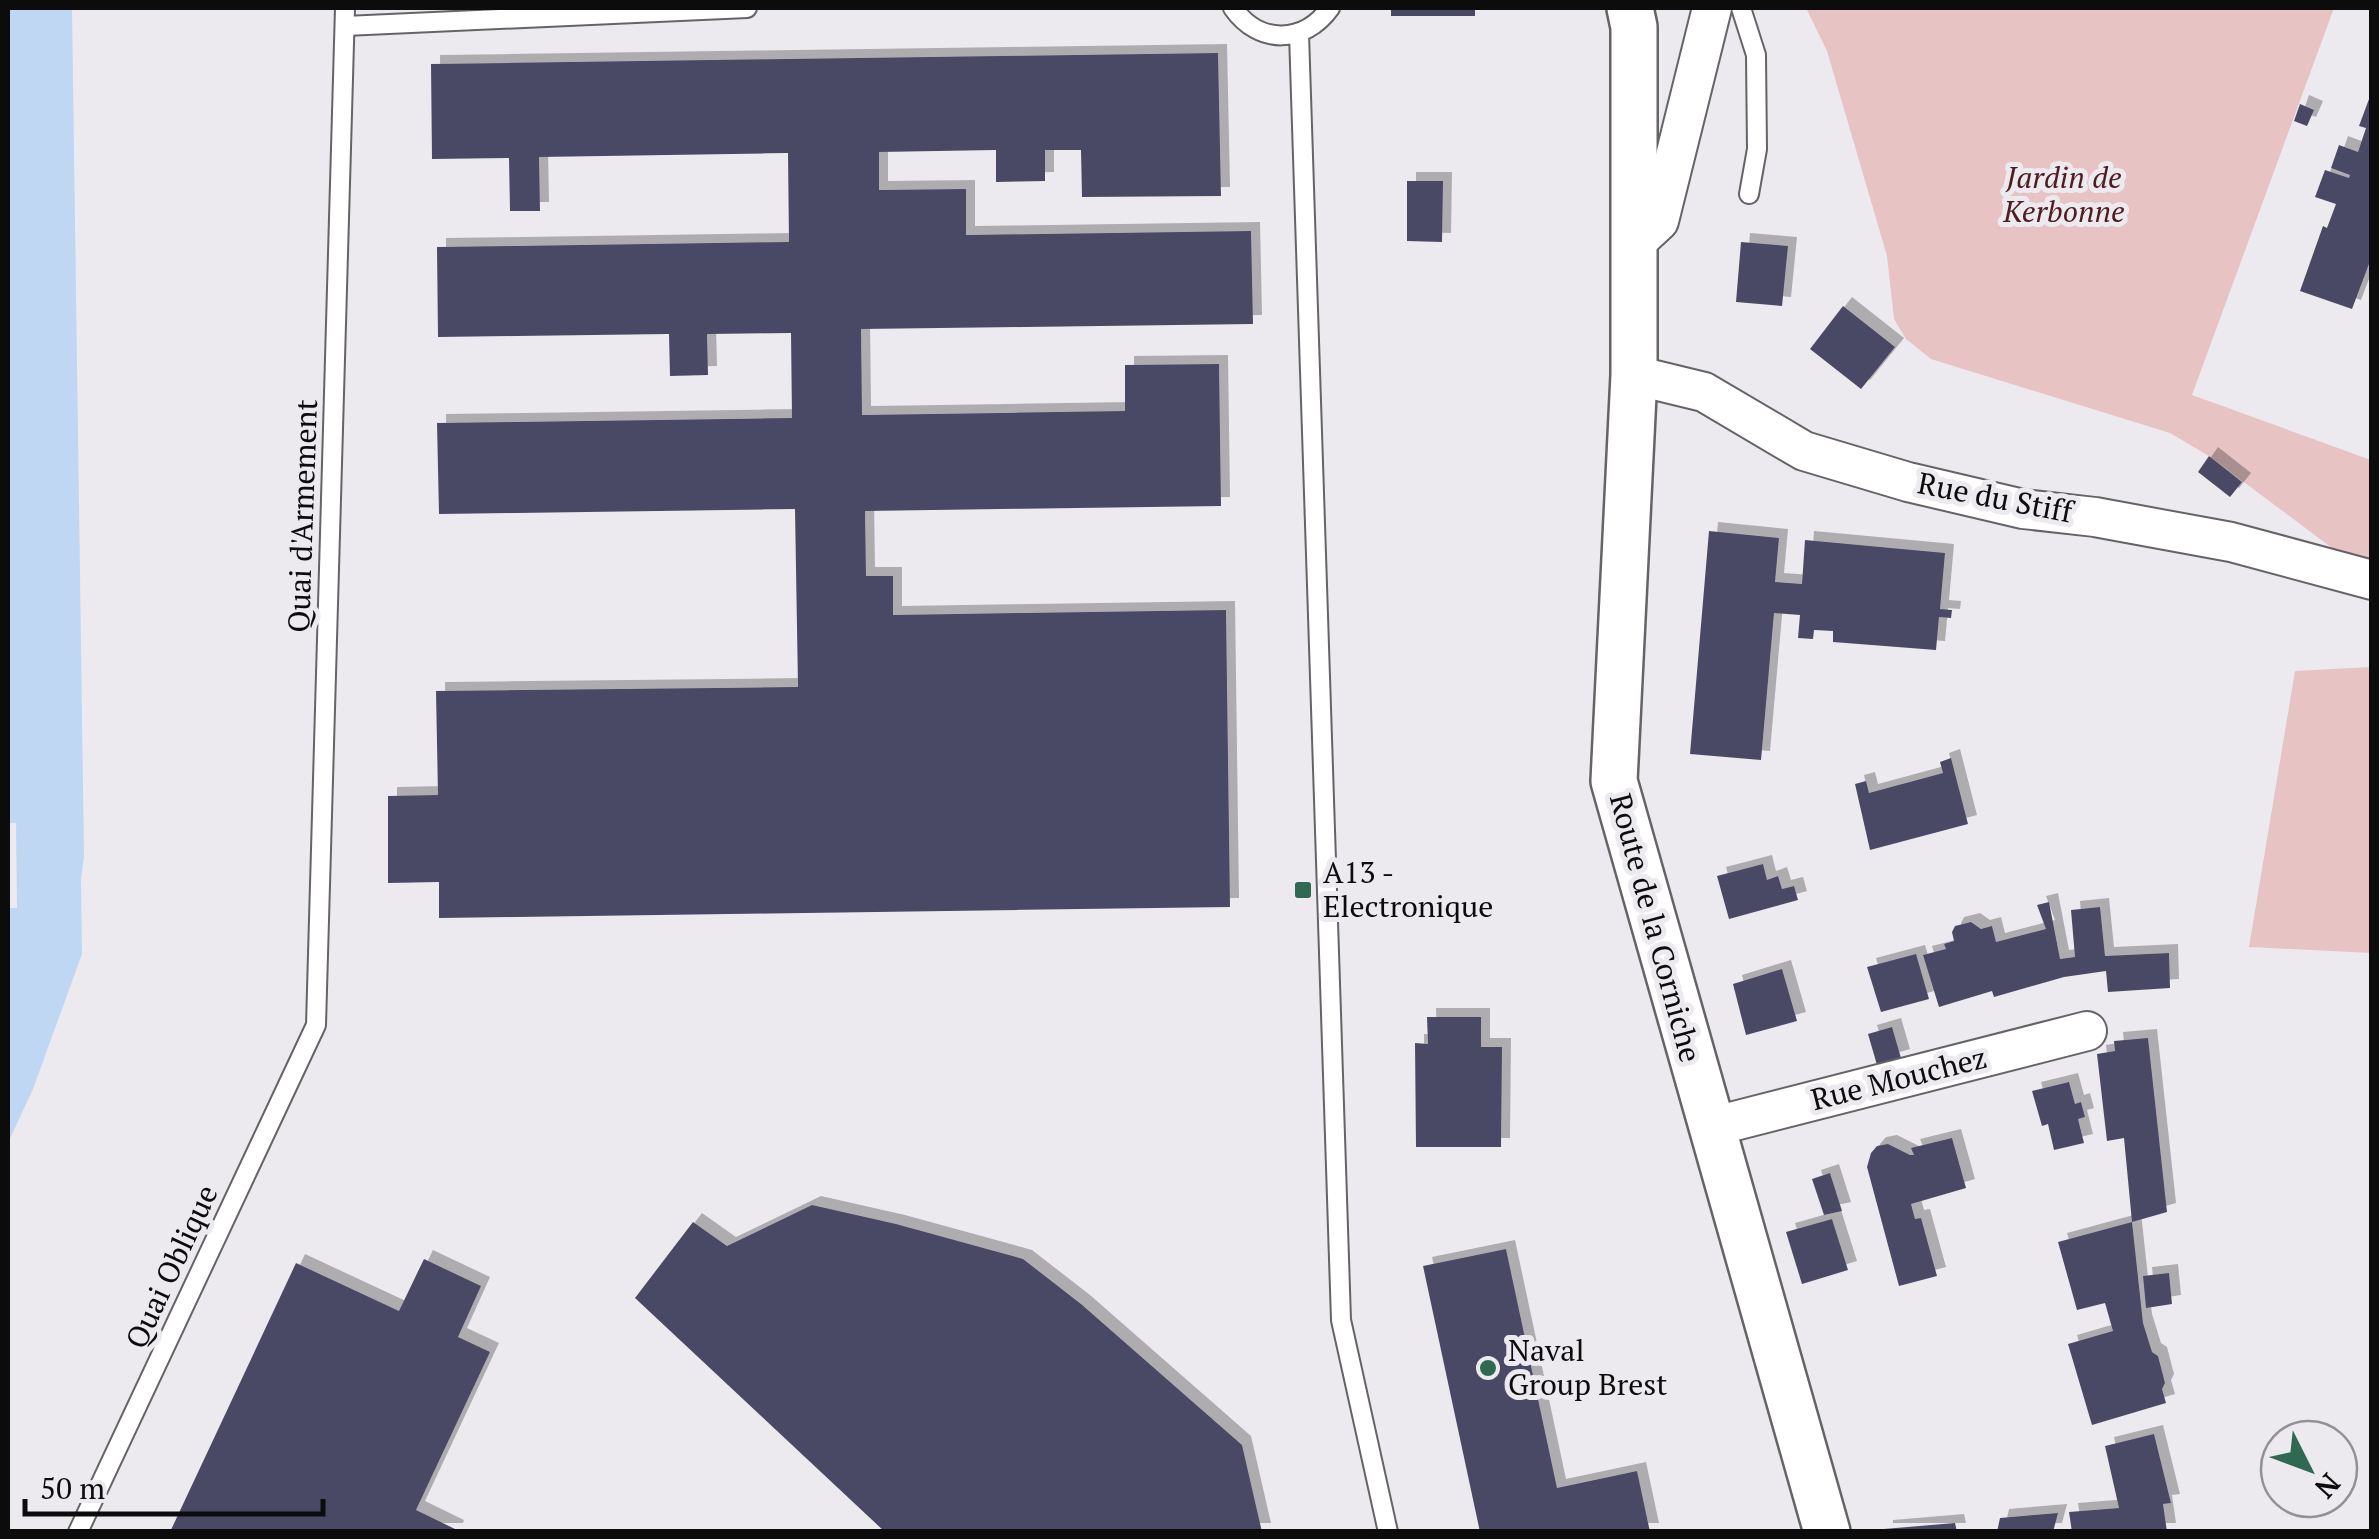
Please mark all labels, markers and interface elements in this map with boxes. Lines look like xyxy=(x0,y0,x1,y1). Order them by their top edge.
park label: Jardin de Kerbonne xyxy=(2002,157,2125,231)
street label: Quai d'Armement xyxy=(278,399,326,633)
street label: Rue du Stiff xyxy=(1914,462,2078,532)
street label: Route de la Corniche xyxy=(1601,789,1711,1067)
place label: A13 - Electronique xyxy=(1323,852,1493,926)
marker: A13 - Electronique xyxy=(1292,879,1314,901)
street label: Rue Mouchez xyxy=(1807,1037,1991,1119)
street label: Quai Oblique xyxy=(116,1178,226,1355)
place label: Naval Group Brest xyxy=(1508,1330,1667,1404)
marker: Naval Group Brest xyxy=(1477,1357,1499,1379)
north arrow xyxy=(2259,1419,2359,1519)
scale bar xyxy=(25,1454,322,1516)
text: N xyxy=(2307,1466,2349,1506)
text: 50 m xyxy=(40,1468,105,1508)

